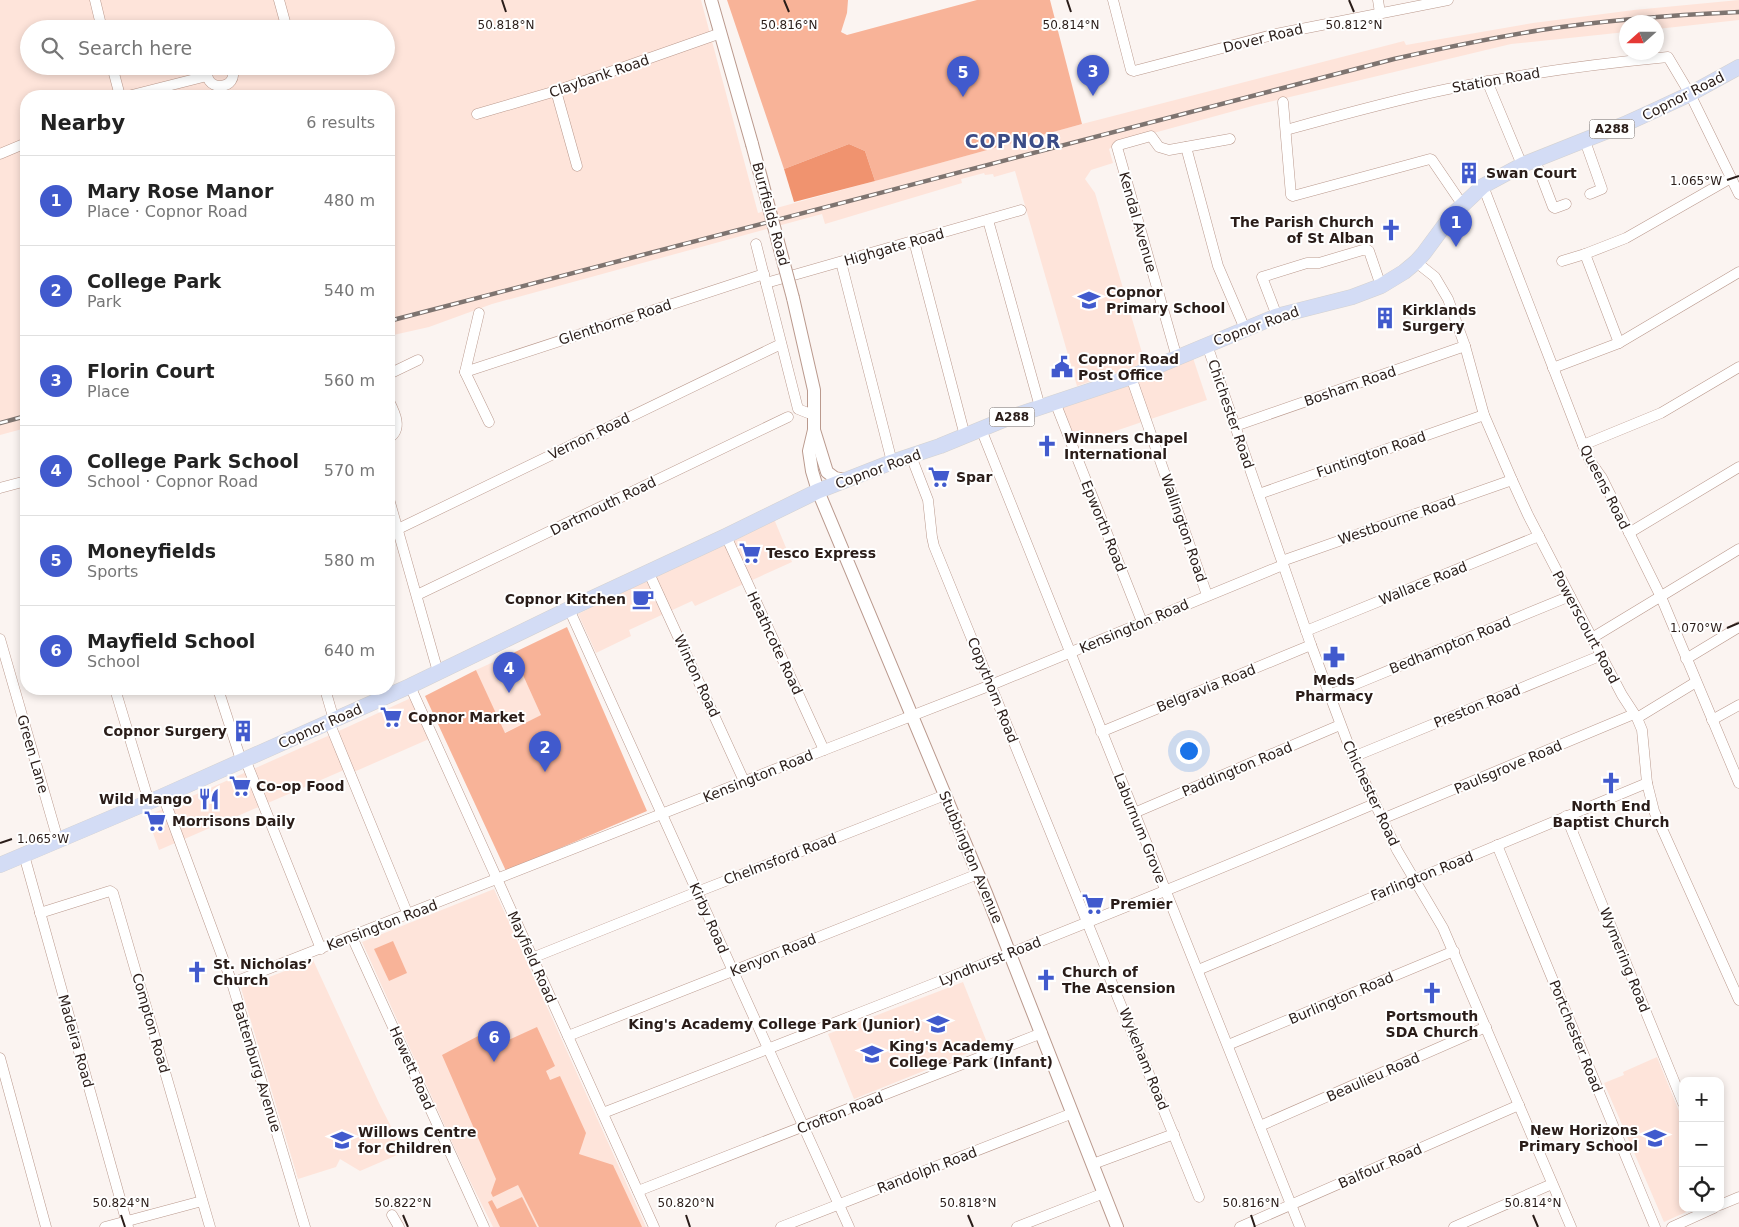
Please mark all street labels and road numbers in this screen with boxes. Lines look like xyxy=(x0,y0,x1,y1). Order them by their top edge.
street label: Dover Road xyxy=(1221,20,1305,56)
street label: Claybank Road xyxy=(547,51,651,101)
street label: Station Road xyxy=(1451,64,1541,96)
street label: Copnor Road xyxy=(1639,68,1727,124)
road number: A288 xyxy=(1590,120,1634,138)
street label: Burrfields Road xyxy=(749,160,793,268)
street label: Kendal Avenue xyxy=(1116,170,1160,274)
street label: Highgate Road xyxy=(842,225,946,269)
street label: Glenthorne Road xyxy=(557,296,673,348)
street label: Copnor Road xyxy=(1211,303,1301,349)
street label: Chichester Road xyxy=(1205,357,1257,471)
street label: Bosham Road xyxy=(1302,363,1398,409)
road number: A288 xyxy=(990,408,1034,427)
street label: Vernon Road xyxy=(546,409,632,463)
street label: Funtington Road xyxy=(1314,428,1428,480)
street label: Queens Road xyxy=(1577,442,1633,532)
street label: Copnor Road xyxy=(833,446,923,492)
street label: Wallington Road xyxy=(1158,472,1210,584)
street label: Dartmouth Road xyxy=(548,473,658,539)
street label: Epworth Road xyxy=(1078,478,1130,574)
street label: Westbourne Road xyxy=(1336,492,1458,548)
street label: Wallace Road xyxy=(1377,558,1469,608)
street label: Powerscourt Road xyxy=(1549,568,1623,686)
street label: Heathcote Road xyxy=(744,589,806,697)
street label: Kensington Road xyxy=(1077,596,1191,656)
street label: Bedhampton Road xyxy=(1387,613,1513,677)
street label: Winton Road xyxy=(671,632,723,720)
street label: Copythorn Road xyxy=(965,635,1021,745)
street label: Belgravia Road xyxy=(1154,661,1258,715)
street label: Preston Road xyxy=(1431,681,1523,731)
street label: Copnor Road xyxy=(276,700,364,752)
street label: Green Lane xyxy=(14,713,52,795)
street label: Paulsgrove Road xyxy=(1452,737,1564,797)
street label: Chichester Road xyxy=(1340,738,1402,848)
street label: Paddington Road xyxy=(1179,739,1295,799)
street label: Kensington Road xyxy=(701,747,815,805)
street label: Laburnum Grove xyxy=(1111,771,1169,885)
street label: Stubbington Avenue xyxy=(936,788,1006,926)
street label: Chelmsford Road xyxy=(721,830,839,888)
street label: Farlington Road xyxy=(1368,848,1476,904)
street label: Kirby Road xyxy=(686,880,732,956)
street label: Kensington Road xyxy=(324,896,440,954)
street label: Wymering Road xyxy=(1597,905,1653,1015)
street label: Mayfield Road xyxy=(505,909,559,1005)
street label: Kenyon Road xyxy=(728,930,818,980)
street label: Lyndhurst Road xyxy=(937,933,1043,989)
street label: Burlington Road xyxy=(1286,969,1396,1027)
street label: Compton Road xyxy=(129,971,173,1075)
street label: Portchester Road xyxy=(1546,978,1606,1094)
street label: Madeira Road xyxy=(55,993,97,1089)
street label: Battenburg Avenue xyxy=(230,1000,284,1134)
street label: Wykeham Road xyxy=(1116,1006,1172,1112)
street label: Hewett Road xyxy=(386,1024,438,1112)
street label: Beaulieu Road xyxy=(1324,1049,1422,1105)
street label: Crofton Road xyxy=(795,1089,885,1137)
street label: Balfour Road xyxy=(1336,1140,1424,1192)
street label: Randolph Road xyxy=(875,1144,979,1196)

